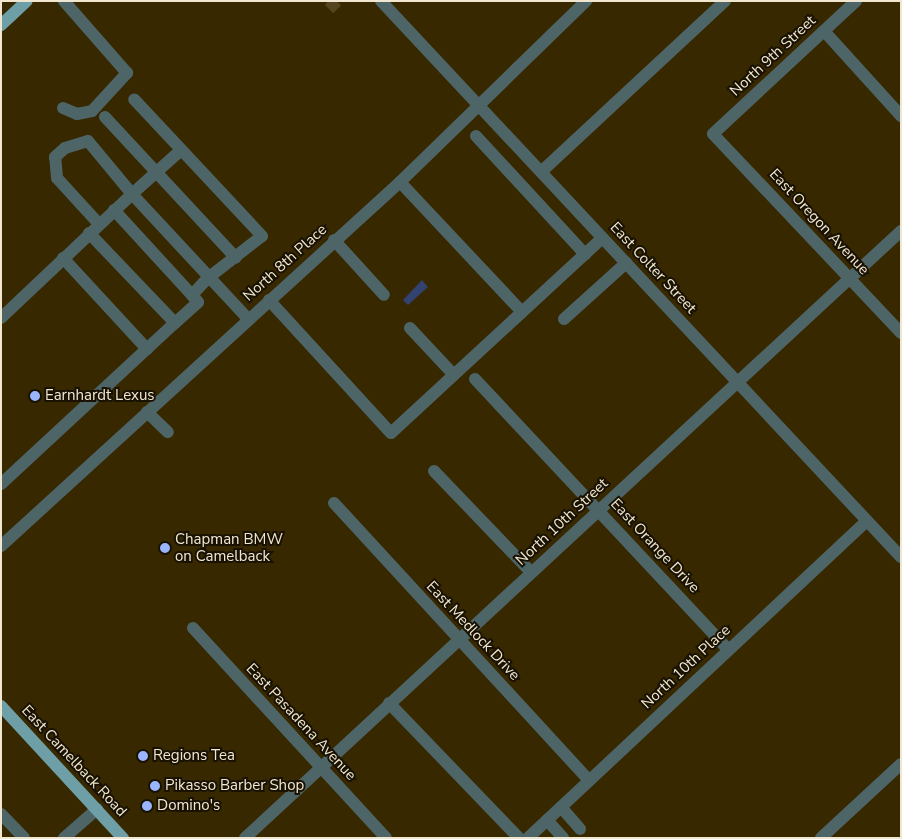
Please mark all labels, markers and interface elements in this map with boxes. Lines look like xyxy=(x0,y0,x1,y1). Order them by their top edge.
street label: North 9th Street xyxy=(726,12,820,100)
street label: East Oregon Avenue xyxy=(765,165,873,279)
street label: East Colter Street xyxy=(606,219,700,317)
street label: North 8th Place xyxy=(240,221,330,305)
place label: Earnhardt Lexus xyxy=(45,387,155,405)
marker: Earnhardt Lexus xyxy=(29,390,41,402)
street label: North 10th Street xyxy=(512,475,612,569)
street label: East Orange Drive xyxy=(607,495,703,597)
place label: Chapman BMW on Camelback xyxy=(175,530,283,565)
marker: Chapman BMW on Camelback xyxy=(159,542,171,554)
street label: East Medlock Drive xyxy=(422,578,524,684)
street label: North 10th Place xyxy=(638,621,734,713)
street label: East Pasadena Avenue xyxy=(242,660,360,784)
street label: East Camelback Road xyxy=(18,702,130,820)
place label: Regions Tea xyxy=(153,747,235,765)
marker: Regions Tea xyxy=(137,750,149,762)
place label: Pikasso Barber Shop xyxy=(165,777,304,795)
marker: Pikasso Barber Shop xyxy=(149,780,161,792)
place label: Domino's xyxy=(157,797,220,815)
marker: Domino's xyxy=(141,800,153,812)

